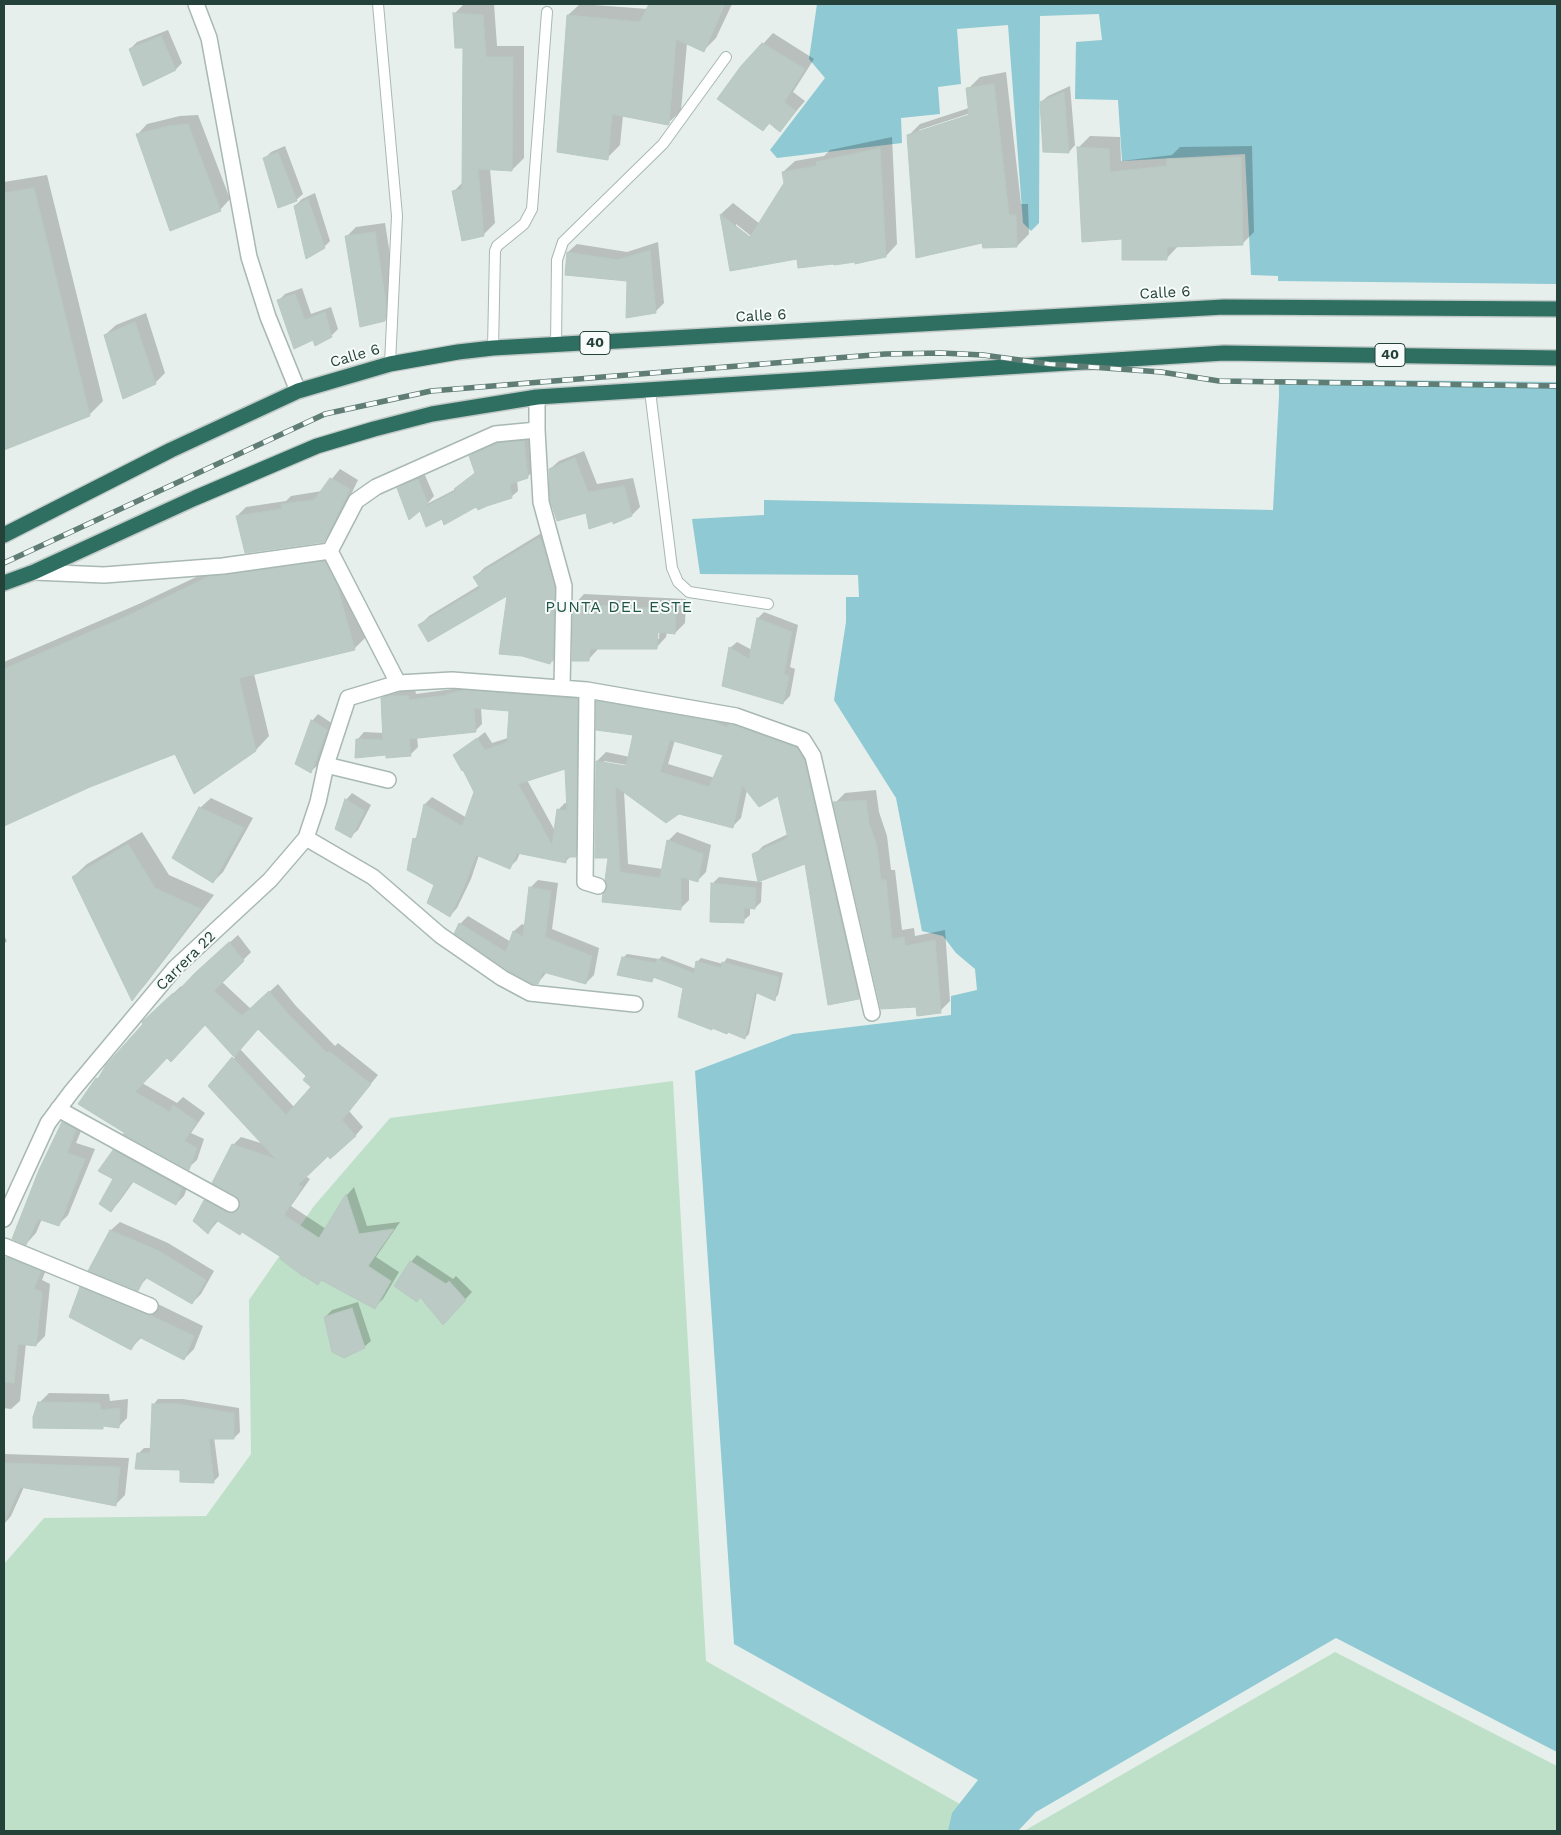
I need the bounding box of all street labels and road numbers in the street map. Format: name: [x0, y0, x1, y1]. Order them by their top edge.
street label: Calle 6: [1139, 283, 1191, 303]
street label: Calle 6: [735, 306, 787, 326]
road number: 40: [580, 332, 610, 354]
street label: Calle 6: [328, 340, 382, 372]
road number: 40: [1375, 344, 1405, 366]
street label: Carrera 22: [153, 928, 219, 994]

